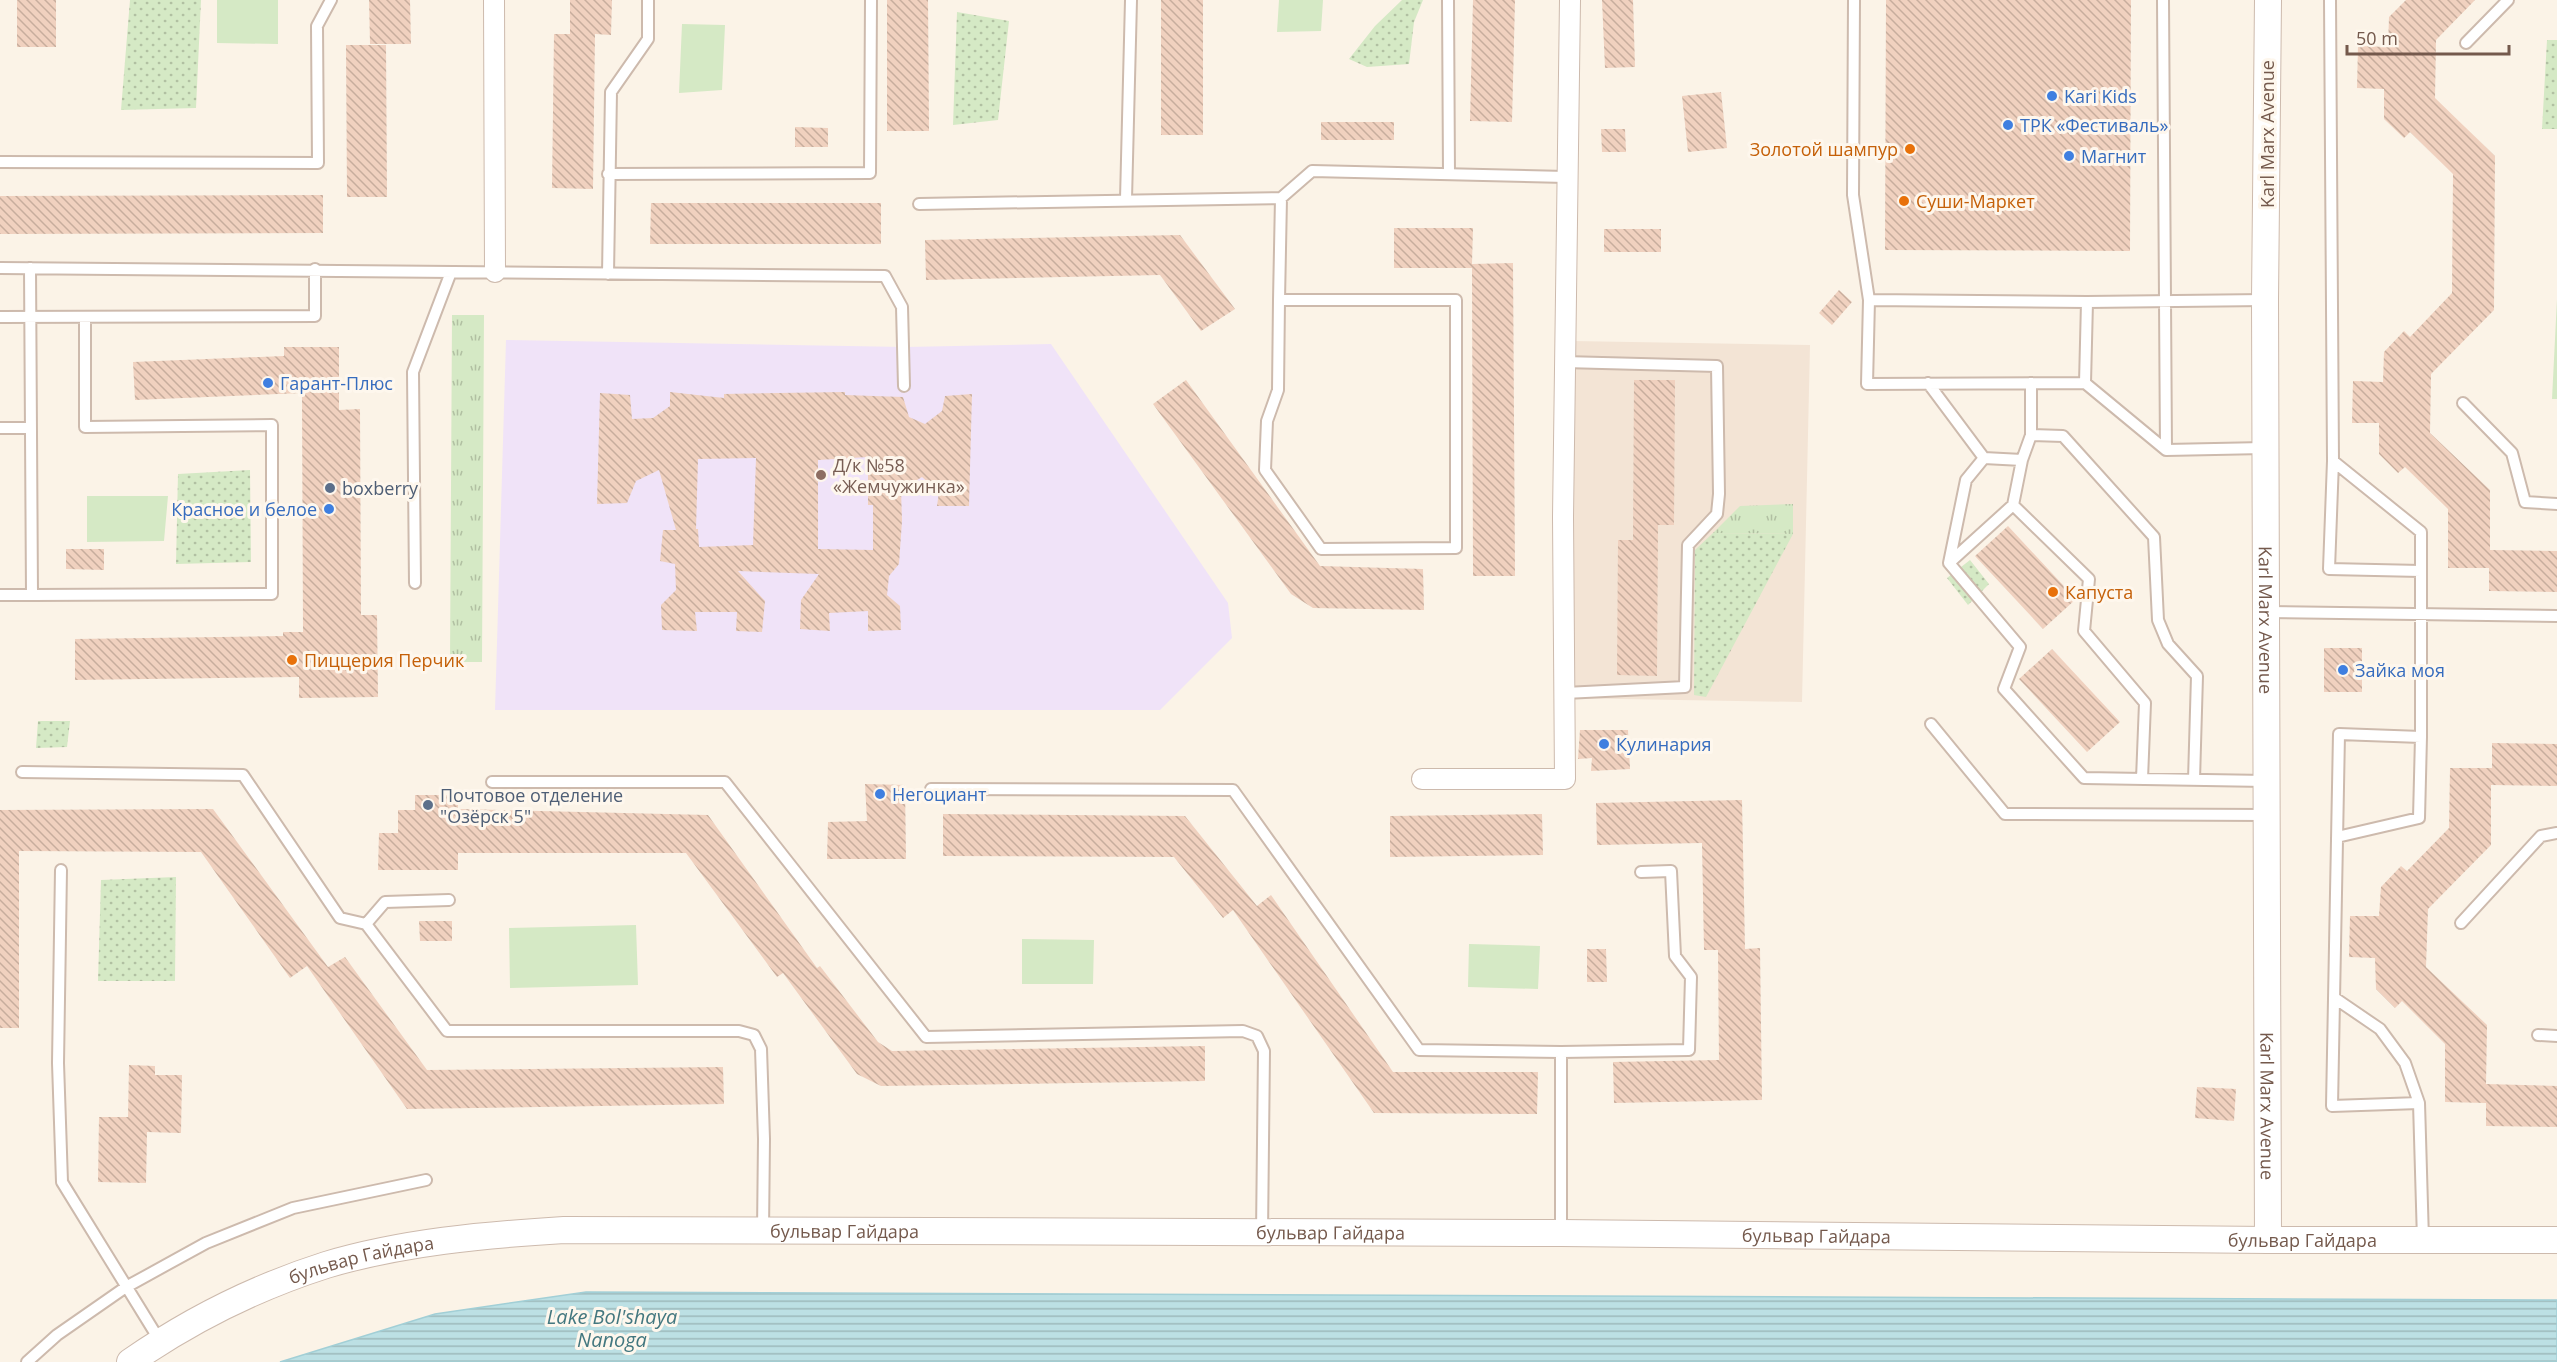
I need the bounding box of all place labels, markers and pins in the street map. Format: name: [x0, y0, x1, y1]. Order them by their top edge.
place label: Kari Kids: [2064, 84, 2137, 108]
marker: Kari Kids: [2045, 89, 2059, 103]
place label: ТРК «Фестиваль»: [2020, 113, 2169, 137]
marker: ТРК «Фестиваль»: [2001, 118, 2015, 132]
place label: Золотой шампур: [1750, 137, 1898, 161]
marker: Золотой шампур: [1903, 142, 1917, 156]
place label: Магнит: [2081, 144, 2147, 168]
marker: Магнит: [2062, 149, 2076, 163]
place label: Суши-Маркет: [1916, 189, 2035, 213]
marker: Суши-Маркет: [1897, 194, 1911, 208]
place label: Гарант-Плюс: [280, 371, 393, 395]
marker: Гарант-Плюс: [261, 376, 275, 390]
place label: Д/к №58 «Жемчужинка»: [833, 453, 965, 498]
marker: Д/к №58 «Жемчужинка»: [814, 468, 828, 482]
place label: boxberry: [342, 476, 419, 500]
marker: boxberry: [323, 481, 337, 495]
place label: Красное и белое: [171, 497, 317, 521]
marker: Красное и белое: [322, 502, 336, 516]
place label: Капуста: [2065, 580, 2133, 604]
marker: Капуста: [2046, 585, 2060, 599]
place label: Пиццерия Перчик: [304, 648, 465, 672]
marker: Пиццерия Перчик: [285, 653, 299, 667]
place label: Зайка моя: [2355, 658, 2445, 682]
marker: Зайка моя: [2336, 663, 2350, 677]
place label: Кулинария: [1616, 732, 1712, 756]
marker: Кулинария: [1597, 737, 1611, 751]
place label: Негоциант: [892, 782, 987, 806]
place label: Почтовое отделение "Озёрск 5": [440, 783, 623, 828]
marker: Негоциант: [873, 787, 887, 801]
marker: Почтовое отделение "Озёрск 5": [421, 798, 435, 812]

